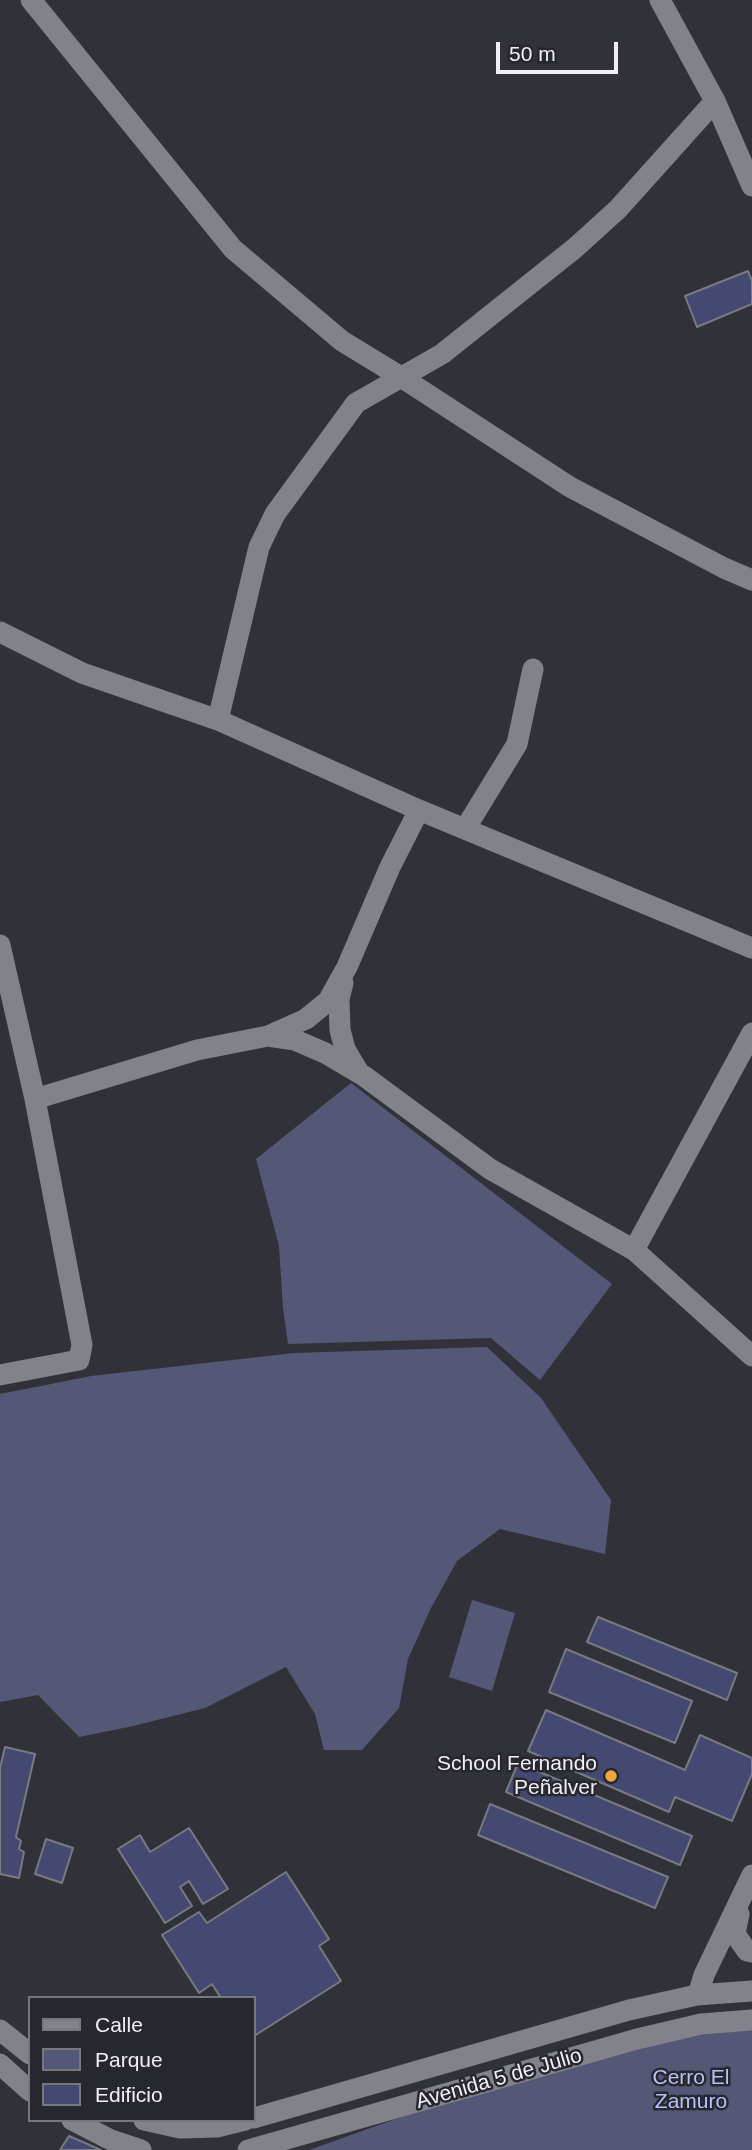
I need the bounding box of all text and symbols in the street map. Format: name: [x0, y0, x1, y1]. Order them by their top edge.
scale bar: [500, 28, 622, 72]
text: 50 m: [509, 42, 556, 65]
place label: School Fernando Peñalver: [437, 1751, 597, 1801]
marker: School Fernando Peñalver: [603, 1768, 619, 1784]
legend: [28, 1996, 256, 2122]
text: Calle: [95, 2013, 143, 2036]
street label: Avenida 5 de Julio: [413, 2043, 585, 2115]
text: Parque: [95, 2048, 163, 2071]
park label: Cerro El Zamuro: [652, 2065, 730, 2115]
text: Edificio: [95, 2083, 163, 2106]

